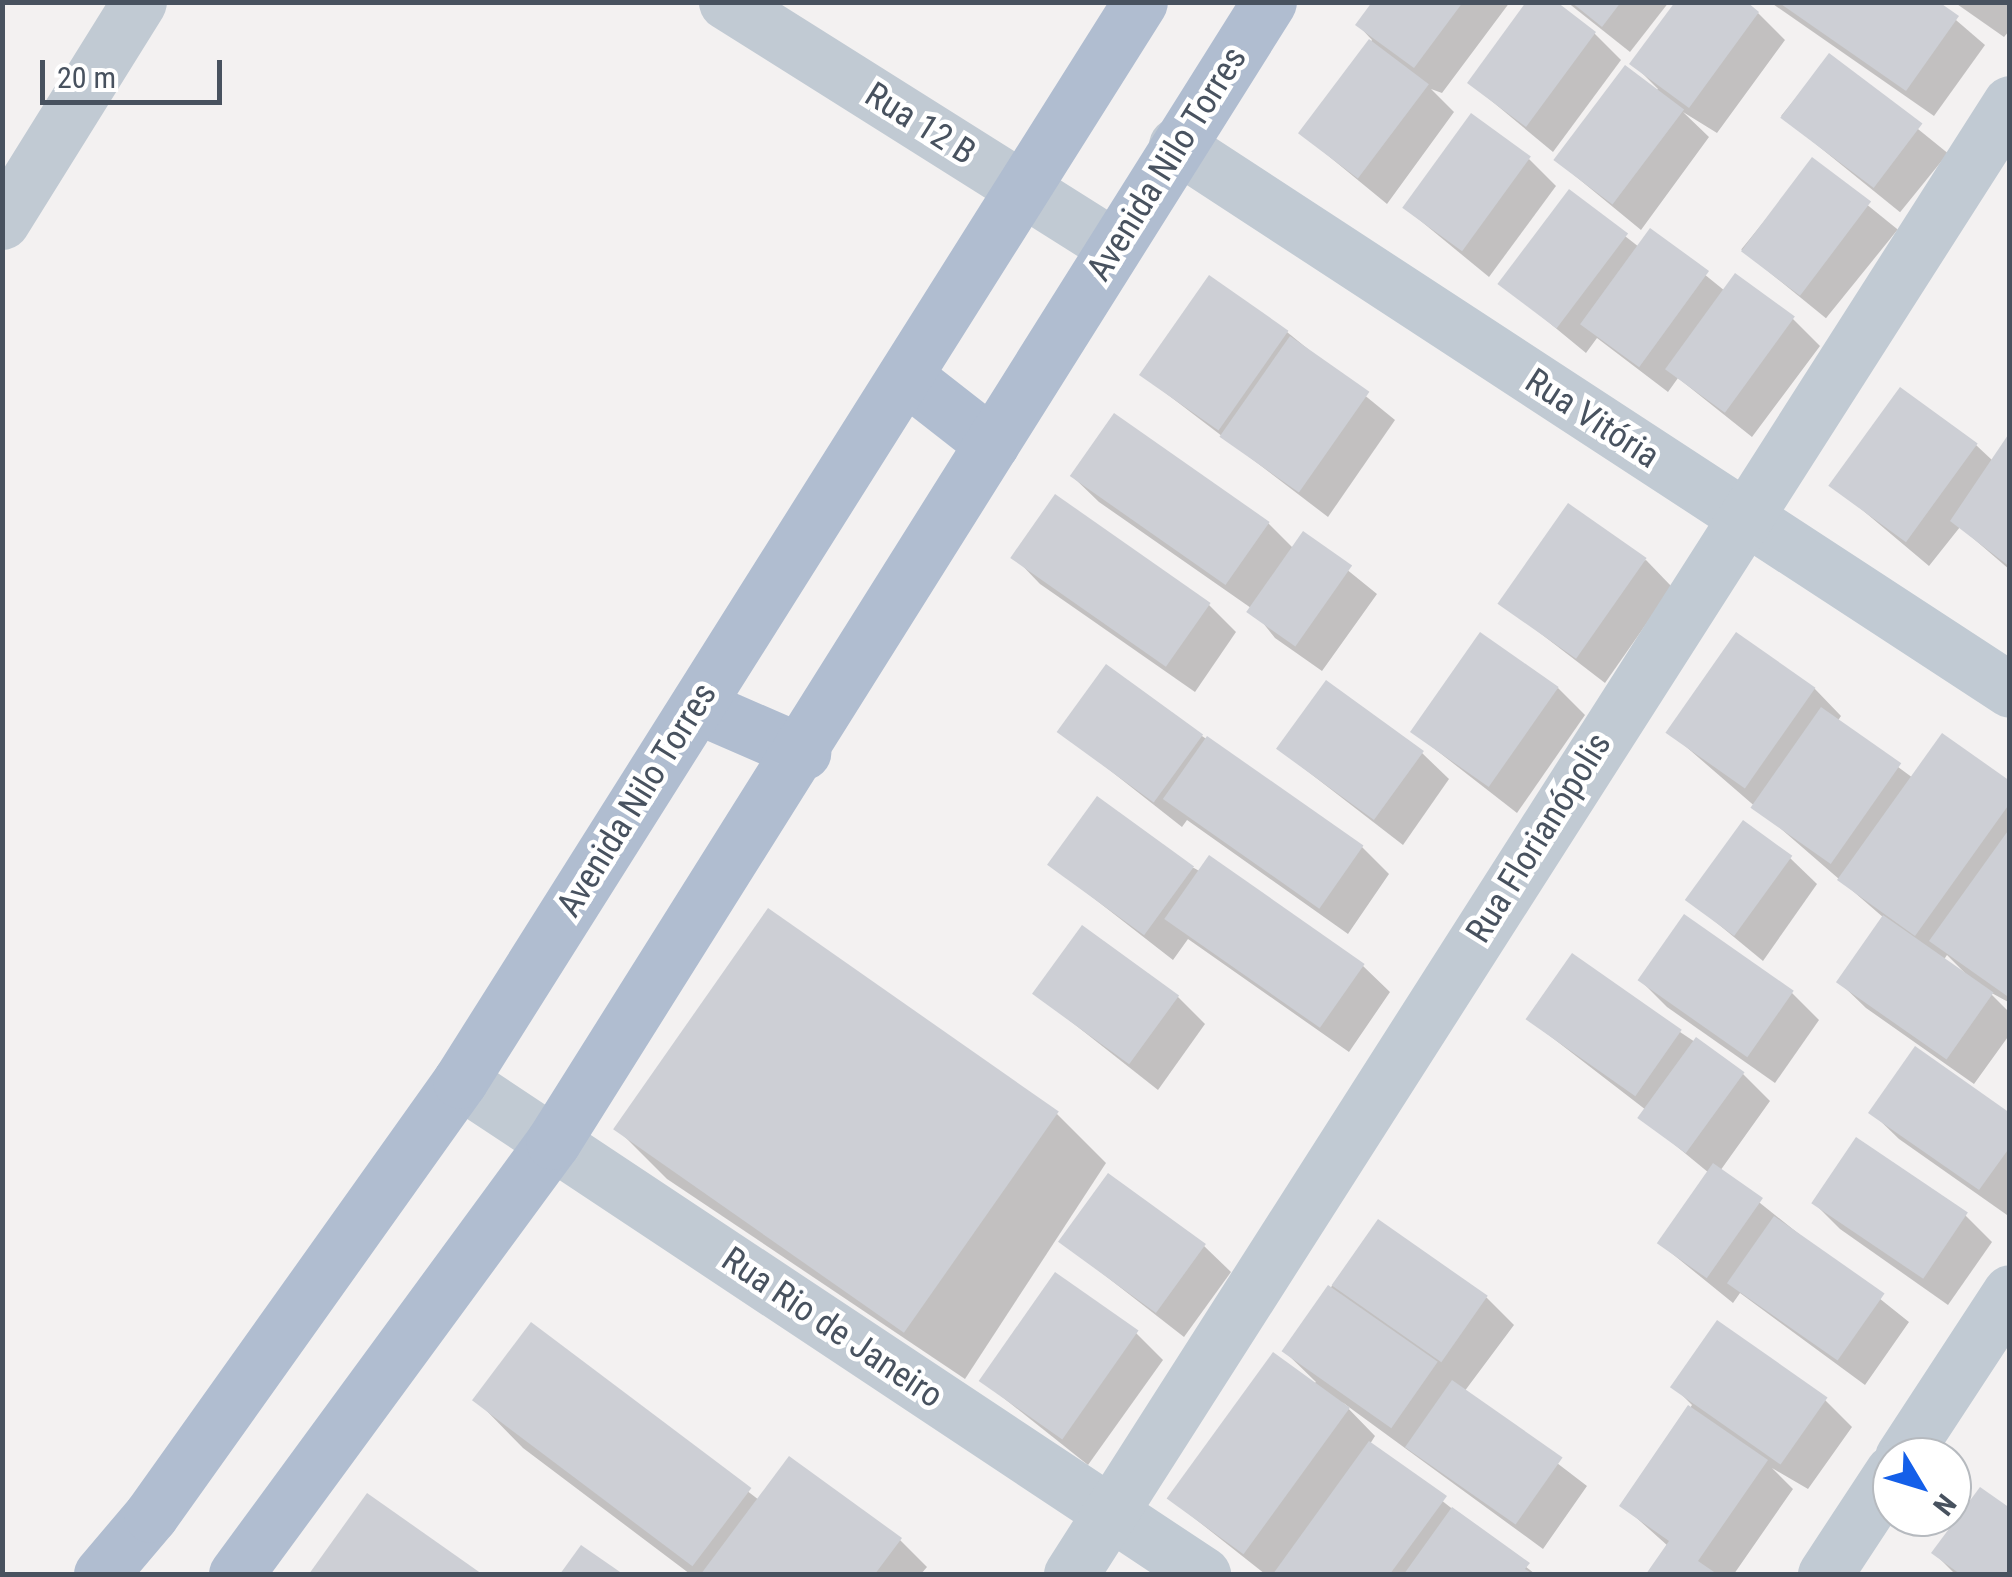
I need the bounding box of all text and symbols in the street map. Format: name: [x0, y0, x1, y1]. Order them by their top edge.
street label: Avenida Nilo Torres: [1078, 39, 1256, 289]
scale bar: [45, 40, 228, 102]
text: 20 m: [57, 60, 116, 95]
street label: Rua 12 B: [857, 74, 983, 174]
street label: Rua Vitória: [1517, 360, 1667, 478]
street label: Avenida Nilo Torres: [548, 675, 726, 925]
street label: Rua Florianópolis: [1458, 725, 1620, 951]
street label: Rua Rio de Janeiro: [714, 1239, 950, 1417]
north arrow: [1872, 1437, 1972, 1537]
text: N: [1926, 1488, 1963, 1521]

